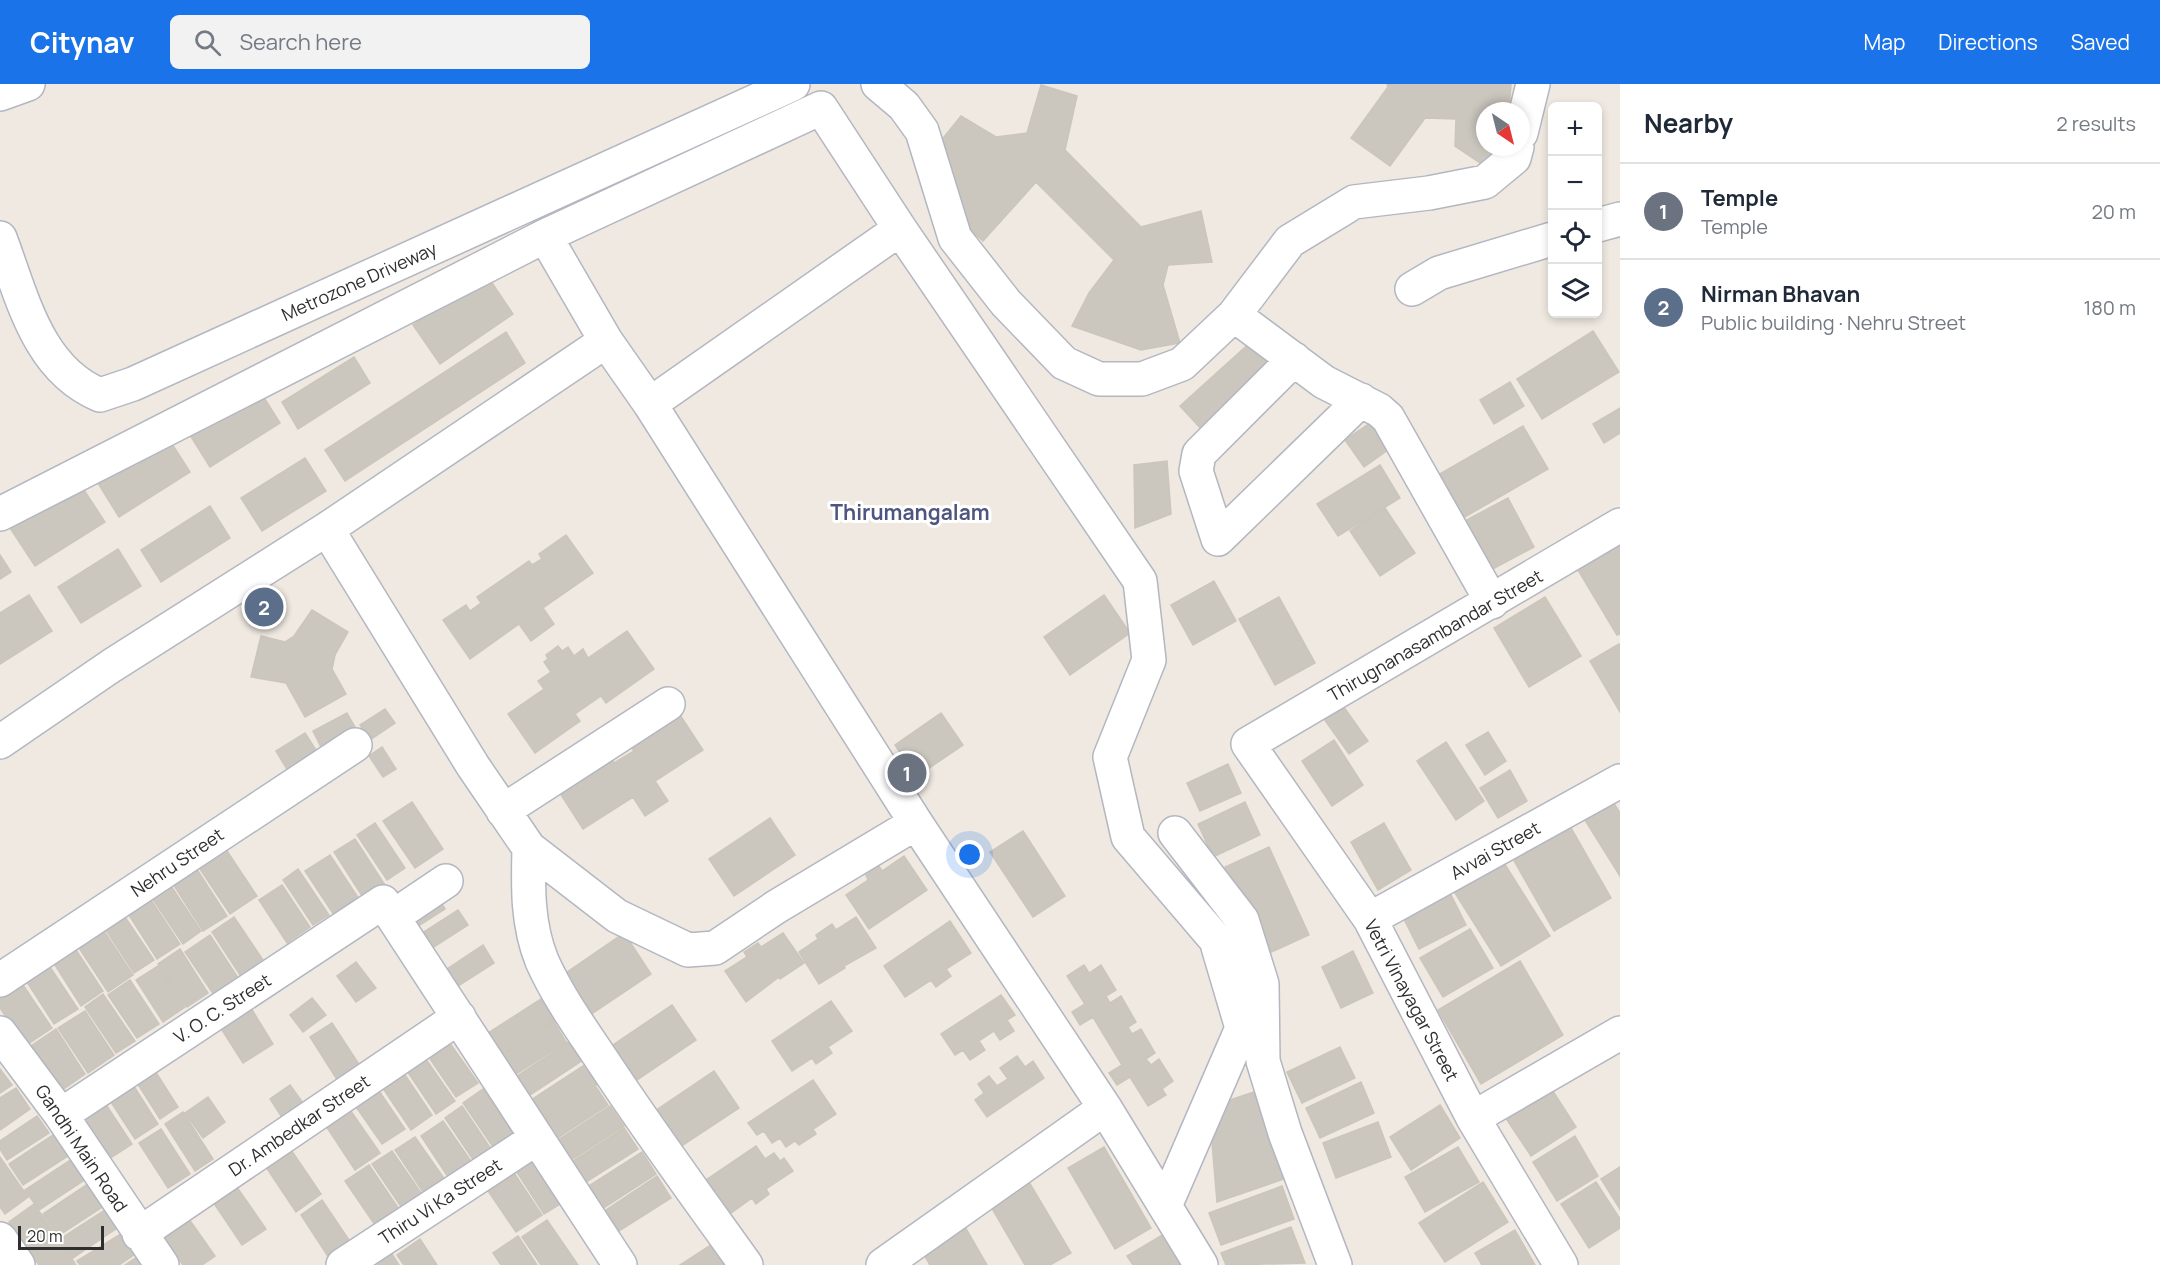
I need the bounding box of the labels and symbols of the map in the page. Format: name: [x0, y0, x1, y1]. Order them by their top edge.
north arrow: [1476, 102, 1530, 156]
street label: Metrozone Driveway: [278, 236, 441, 326]
district label: Thirumangalam: [830, 498, 990, 526]
street label: Thirugnanasambandar Street: [1323, 563, 1547, 707]
pin: 2: [244, 584, 284, 630]
pin: 1: [888, 750, 926, 796]
street label: Avvai Street: [1446, 815, 1544, 885]
street label: Nehru Street: [126, 822, 228, 902]
your location: [955, 840, 984, 869]
street label: Vetri Vinayagar Street: [1359, 915, 1465, 1085]
street label: V. O. C. Street: [169, 968, 275, 1048]
street label: Dr. Ambedkar Street: [224, 1069, 374, 1181]
street label: Gandhi Main Road: [30, 1080, 134, 1216]
street label: Thiru Vi Ka Street: [374, 1152, 506, 1250]
scale bar: [18, 1223, 104, 1250]

